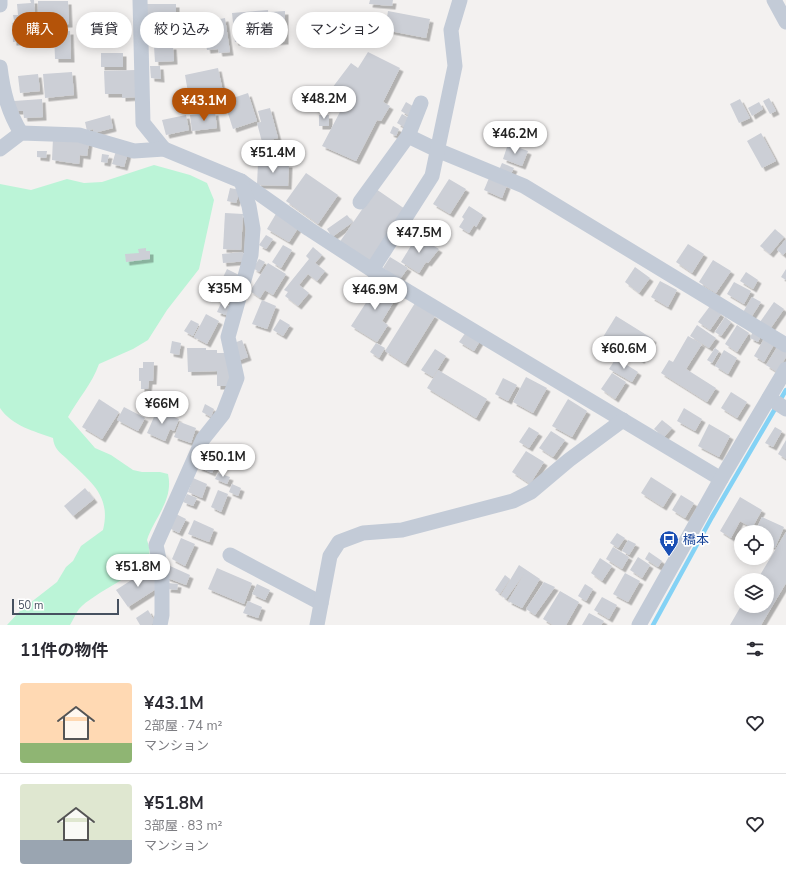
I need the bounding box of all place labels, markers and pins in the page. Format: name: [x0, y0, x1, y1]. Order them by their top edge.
pin: ¥48.2M: [291, 86, 357, 120]
pin: ¥43.1M: [171, 88, 237, 122]
pin: ¥46.2M: [482, 121, 548, 155]
pin: ¥51.4M: [240, 140, 306, 174]
pin: ¥47.5M: [386, 220, 452, 254]
pin: ¥35M: [201, 276, 249, 310]
pin: ¥46.9M: [342, 277, 408, 311]
pin: ¥60.6M: [591, 336, 657, 370]
pin: ¥66M: [138, 391, 186, 425]
pin: ¥50.1M: [190, 444, 256, 478]
bus stop icon: 橋本: [658, 529, 680, 557]
place label: 橋本: [683, 531, 709, 549]
pin: ¥51.8M: [105, 554, 171, 588]

